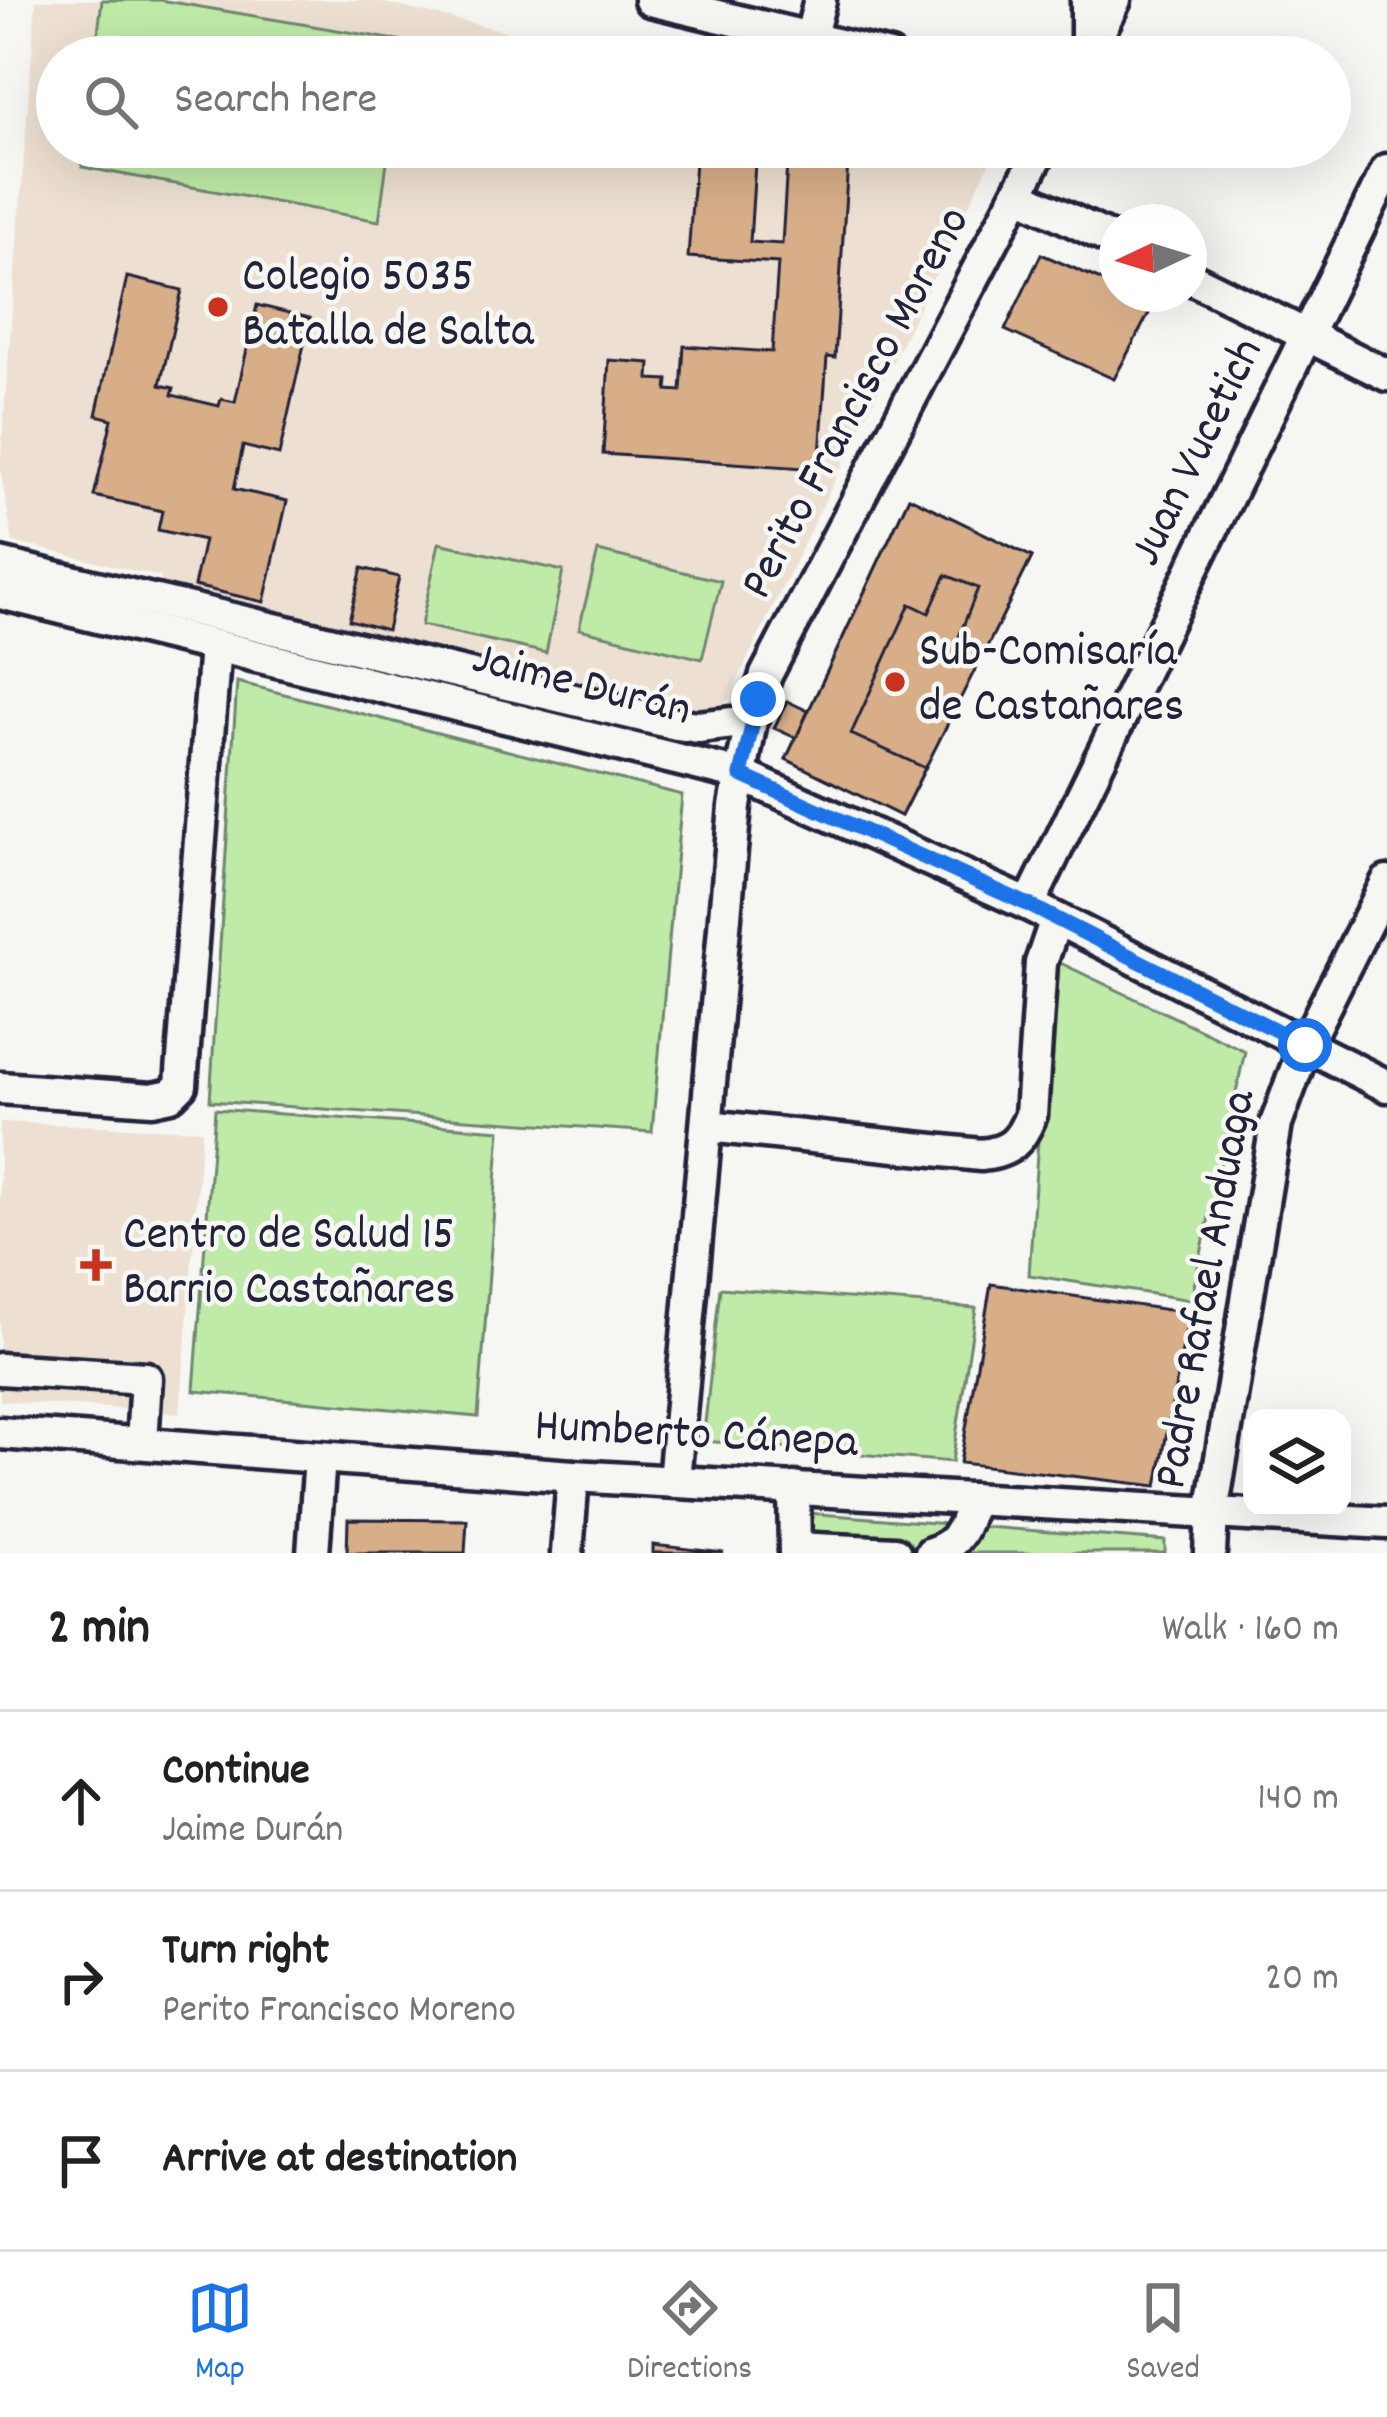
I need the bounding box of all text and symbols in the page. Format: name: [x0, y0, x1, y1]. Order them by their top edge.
search box: [36, 36, 1351, 168]
icon: search: [78, 69, 144, 135]
text: Search here: [174, 70, 377, 134]
street label: Perito Francisco Moreno: [725, 196, 991, 612]
north arrow: [1099, 204, 1207, 312]
place label: Colegio 5035 Batalla de Salta: [242, 245, 535, 369]
marker: Colegio 5035 Batalla de Salta: [205, 294, 231, 320]
street label: Juan Vucetich: [1114, 327, 1284, 579]
place label: Sub-Comisaría de Castañares: [919, 620, 1184, 744]
street label: Jaime Durán: [464, 627, 698, 747]
marker: Sub-Comisaría de Castañares: [882, 669, 908, 695]
route end: [731, 672, 785, 726]
route start: [1278, 1018, 1332, 1072]
street label: Padre Rafael Anduaga: [1139, 1084, 1277, 1495]
place label: Centro de Salud 15 Barrio Castañares: [123, 1203, 456, 1327]
marker: Centro de Salud 15 Barrio Castañares: [80, 1249, 112, 1281]
street label: Humberto Cánepa: [533, 1394, 861, 1480]
map controls: [1243, 1409, 1351, 1517]
button: layers: [1243, 1409, 1351, 1517]
text: 2 min: [48, 1595, 150, 1667]
text: Walk · 160 m: [1162, 1604, 1339, 1659]
text: Continue: [162, 1741, 310, 1805]
icon: ahead: [48, 1768, 114, 1834]
text: 140 m: [1257, 1773, 1339, 1828]
text: Jaime Durán: [162, 1805, 343, 1860]
text: Turn right: [162, 1921, 329, 1985]
icon: right: [48, 1948, 114, 2014]
text: 20 m: [1265, 1953, 1339, 2008]
text: Perito Francisco Moreno: [162, 1985, 516, 2040]
icon: arrive: [48, 2128, 114, 2194]
text: Arrive at destination: [162, 2129, 517, 2193]
tab: Map: [187, 2275, 253, 2394]
tab: Directions: [627, 2275, 752, 2394]
tab: Saved: [1126, 2275, 1200, 2394]

